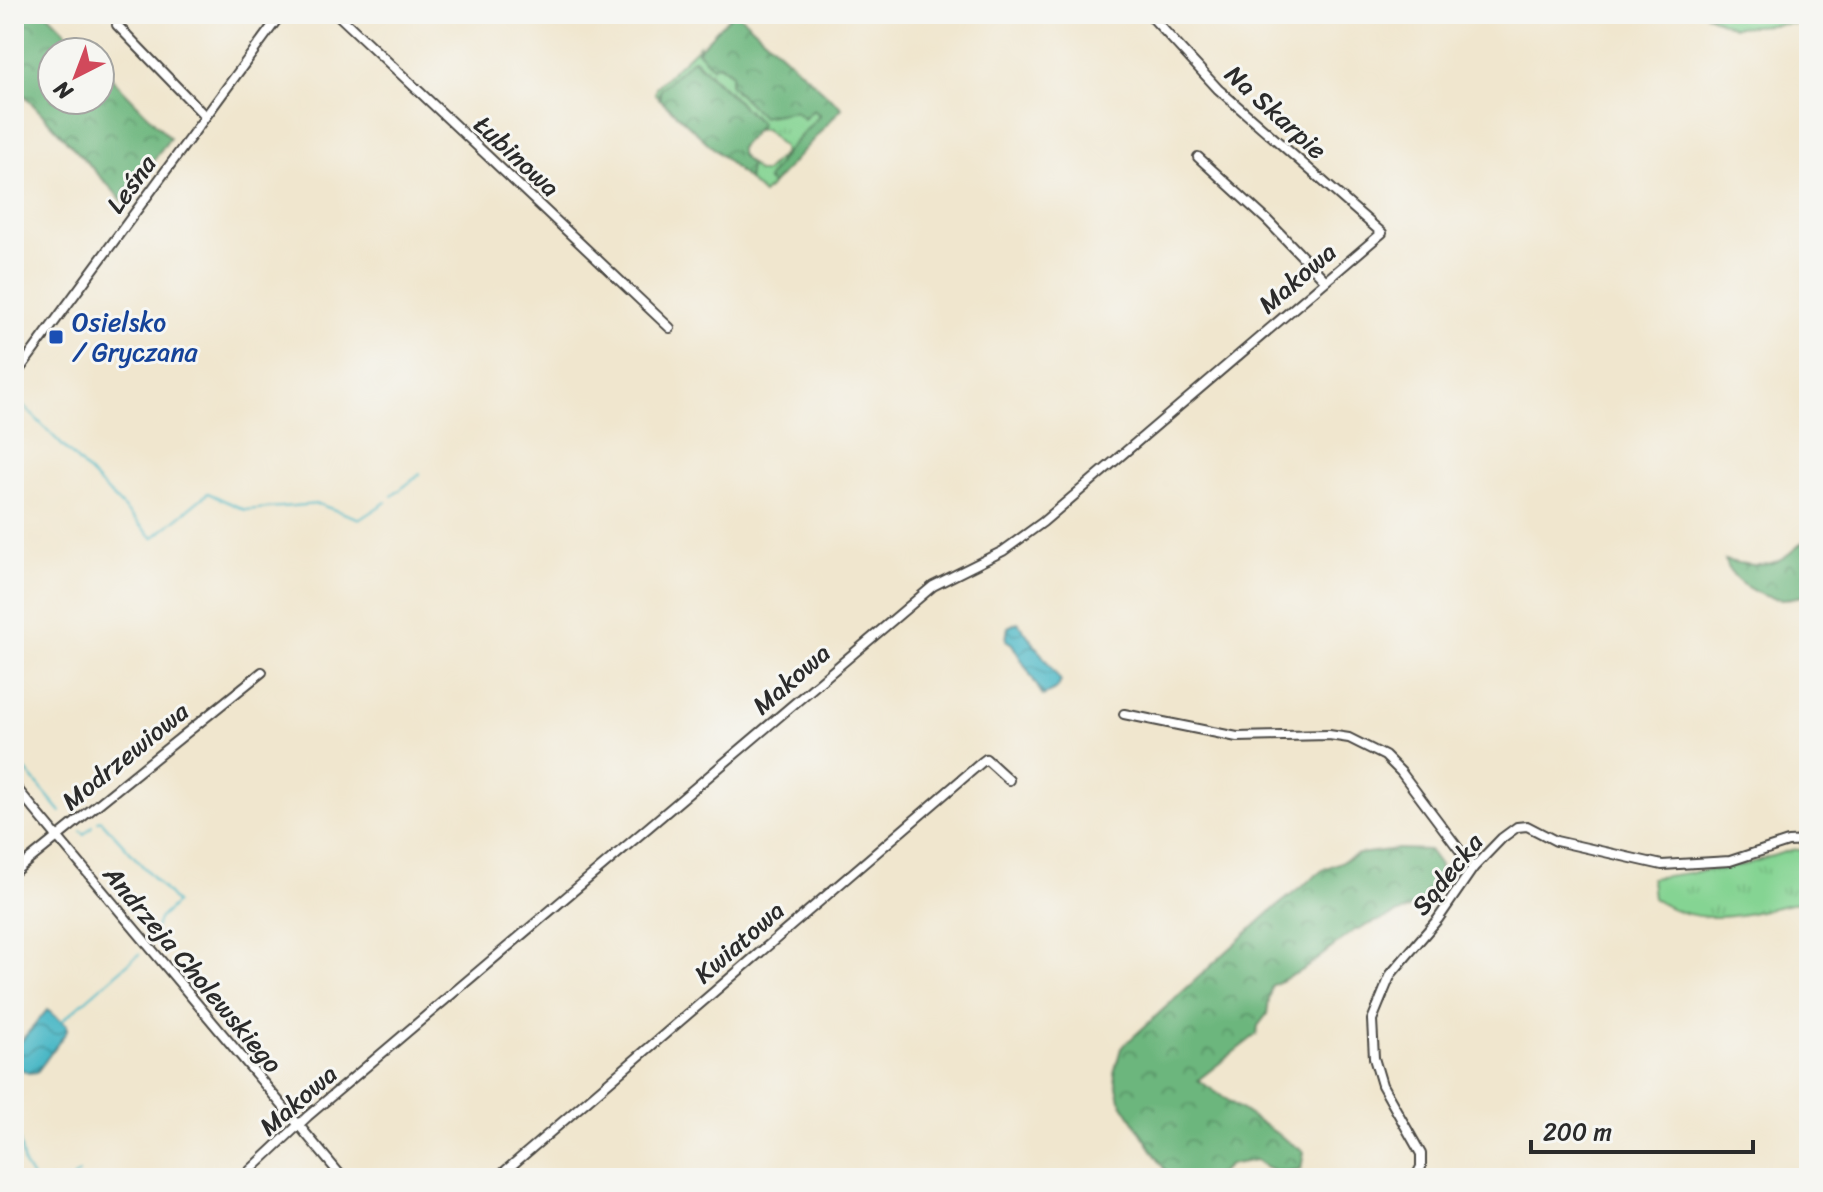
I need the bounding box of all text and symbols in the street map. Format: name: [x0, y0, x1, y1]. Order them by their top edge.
north arrow: [36, 36, 116, 116]
street label: Na Skarpie: [1214, 53, 1338, 171]
text: N: [44, 70, 82, 111]
street label: Łubinowa: [463, 103, 571, 209]
street label: Leśna: [93, 144, 169, 224]
street label: Makowa: [1247, 230, 1347, 326]
place label: Osielsko / Gryczana: [72, 299, 198, 375]
marker: Osielsko / Gryczana: [47, 328, 65, 346]
street label: Makowa: [741, 631, 841, 727]
street label: Modrzewiowa: [51, 689, 200, 822]
street label: Sądecka: [1399, 821, 1496, 926]
street label: Andrzeja Cholewskiego: [91, 853, 295, 1084]
street label: Kwiatowa: [683, 889, 795, 995]
street label: Makowa: [248, 1052, 348, 1148]
scale bar: [1531, 1104, 1753, 1154]
text: 200 m: [1543, 1111, 1612, 1153]

